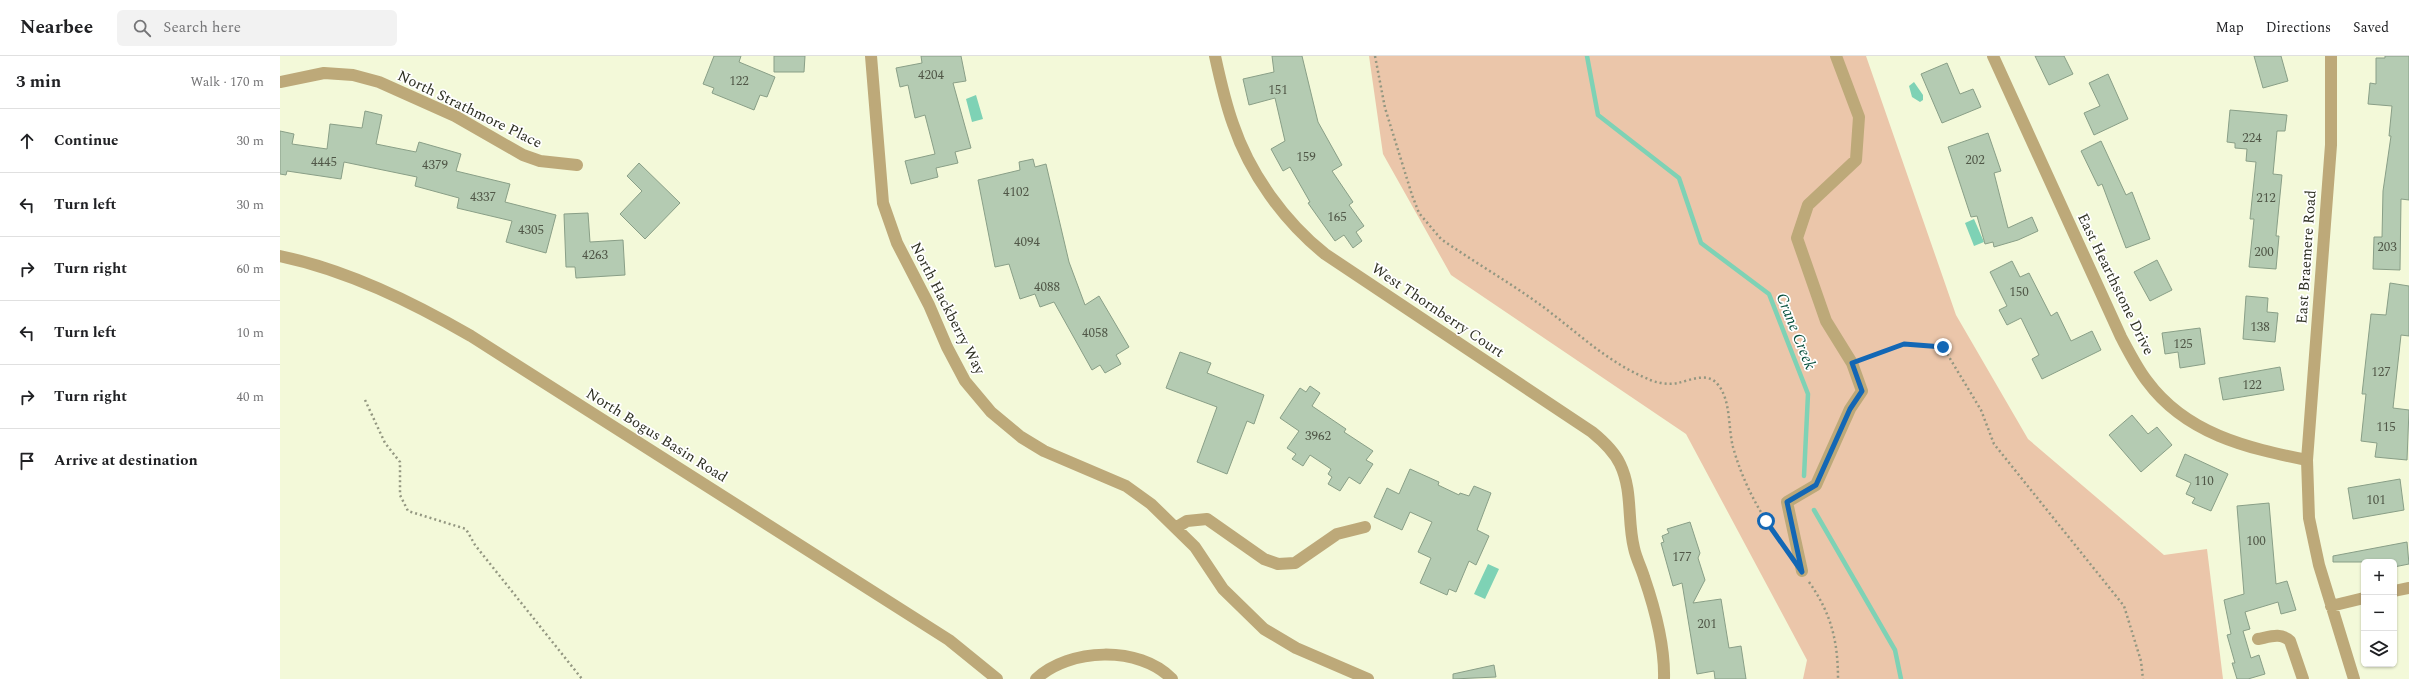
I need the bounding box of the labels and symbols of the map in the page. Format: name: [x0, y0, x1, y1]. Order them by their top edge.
street label: North Strathmore Place: [393, 64, 546, 155]
house number: 4204: [918, 65, 945, 85]
house number: 122: [729, 71, 749, 91]
house number: 151: [1268, 80, 1288, 100]
house number: 224: [2242, 128, 2262, 148]
house number: 159: [1296, 147, 1316, 167]
house number: 202: [1965, 150, 1985, 170]
house number: 4445: [311, 152, 337, 172]
house number: 4379: [422, 155, 449, 175]
house number: 4102: [1003, 182, 1029, 202]
house number: 4337: [470, 187, 496, 207]
house number: 212: [2256, 188, 2276, 208]
street label: East Braemere Road: [2290, 189, 2323, 325]
house number: 165: [1327, 207, 1347, 227]
street label: East Hearthstone Drive: [2071, 209, 2160, 359]
house number: 4305: [518, 220, 544, 240]
house number: 4094: [1014, 232, 1041, 252]
house number: 203: [2377, 237, 2397, 257]
street label: North Hackberry Way: [904, 238, 991, 379]
house number: 200: [2254, 242, 2274, 262]
house number: 4263: [582, 245, 609, 265]
street label: West Thornberry Court: [1367, 257, 1509, 364]
house number: 4088: [1034, 277, 1060, 297]
house number: 150: [2009, 282, 2029, 302]
water label: Crane Creek: [1770, 289, 1823, 374]
house number: 138: [2250, 317, 2270, 337]
house number: 4058: [1082, 323, 1108, 343]
house number: 125: [2173, 334, 2193, 354]
route end: [1934, 338, 1952, 356]
house number: 127: [2371, 362, 2391, 382]
house number: 122: [2242, 375, 2262, 395]
street label: North Bogus Basin Road: [581, 382, 732, 488]
house number: 115: [2376, 417, 2396, 437]
house number: 3962: [1305, 426, 1331, 446]
house number: 110: [2194, 471, 2214, 491]
house number: 101: [2366, 490, 2386, 510]
route start: [1757, 512, 1775, 530]
house number: 100: [2246, 531, 2266, 551]
house number: 177: [1672, 547, 1692, 567]
house number: 201: [1697, 614, 1717, 634]

